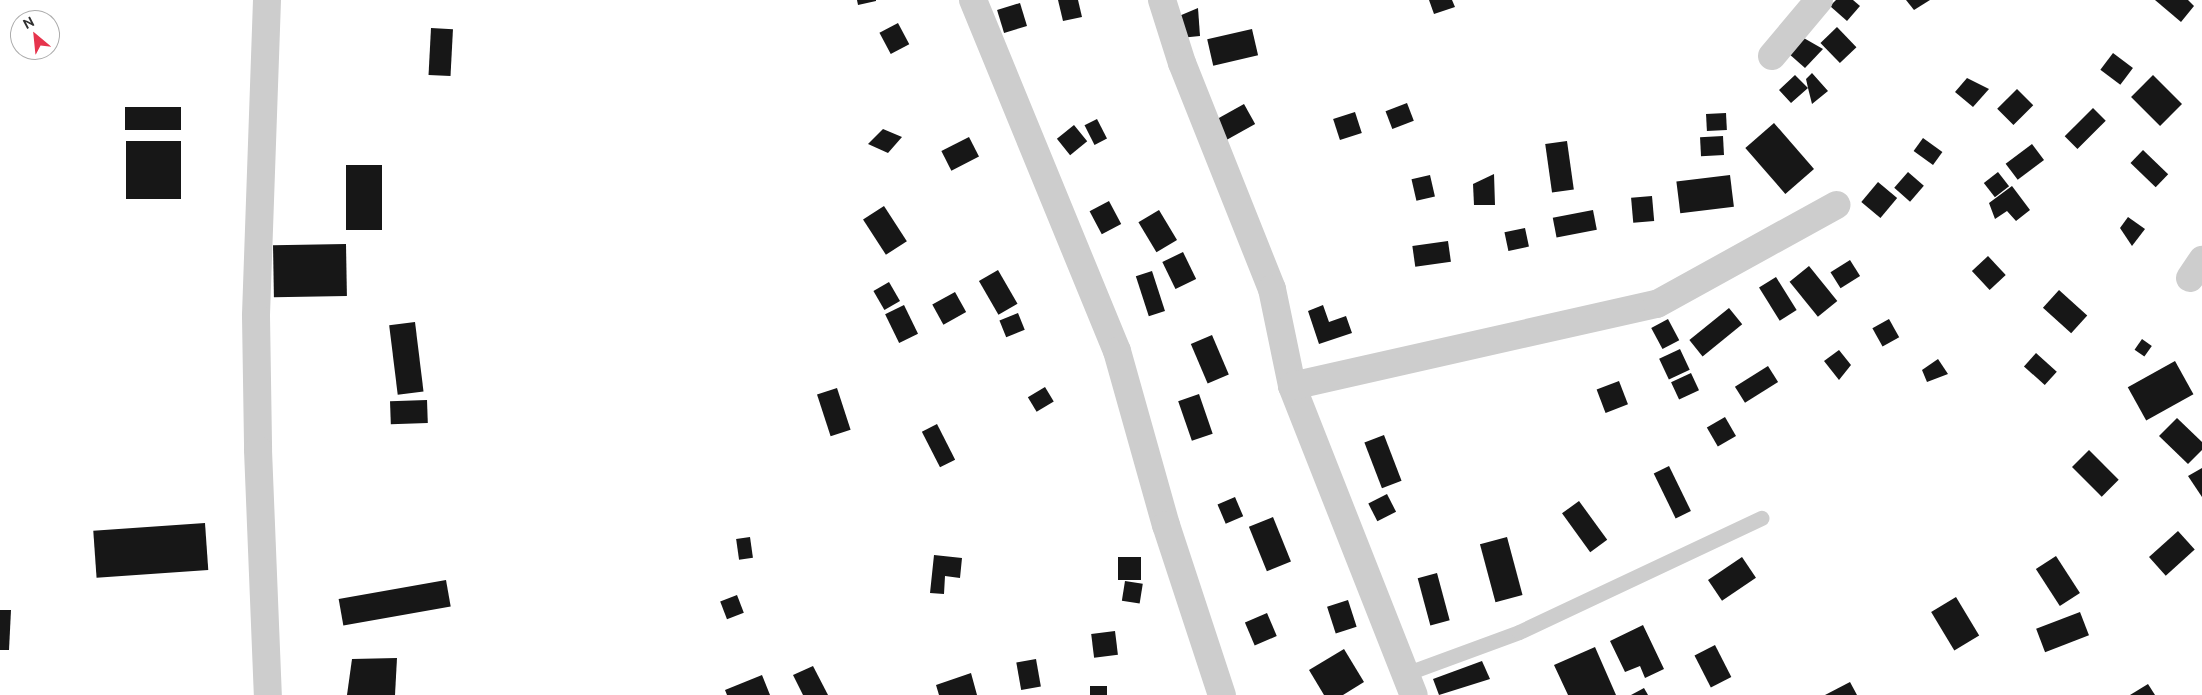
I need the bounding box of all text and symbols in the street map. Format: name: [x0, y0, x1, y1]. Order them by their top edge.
north arrow: [10, 10, 60, 60]
text: N: [20, 13, 37, 32]

